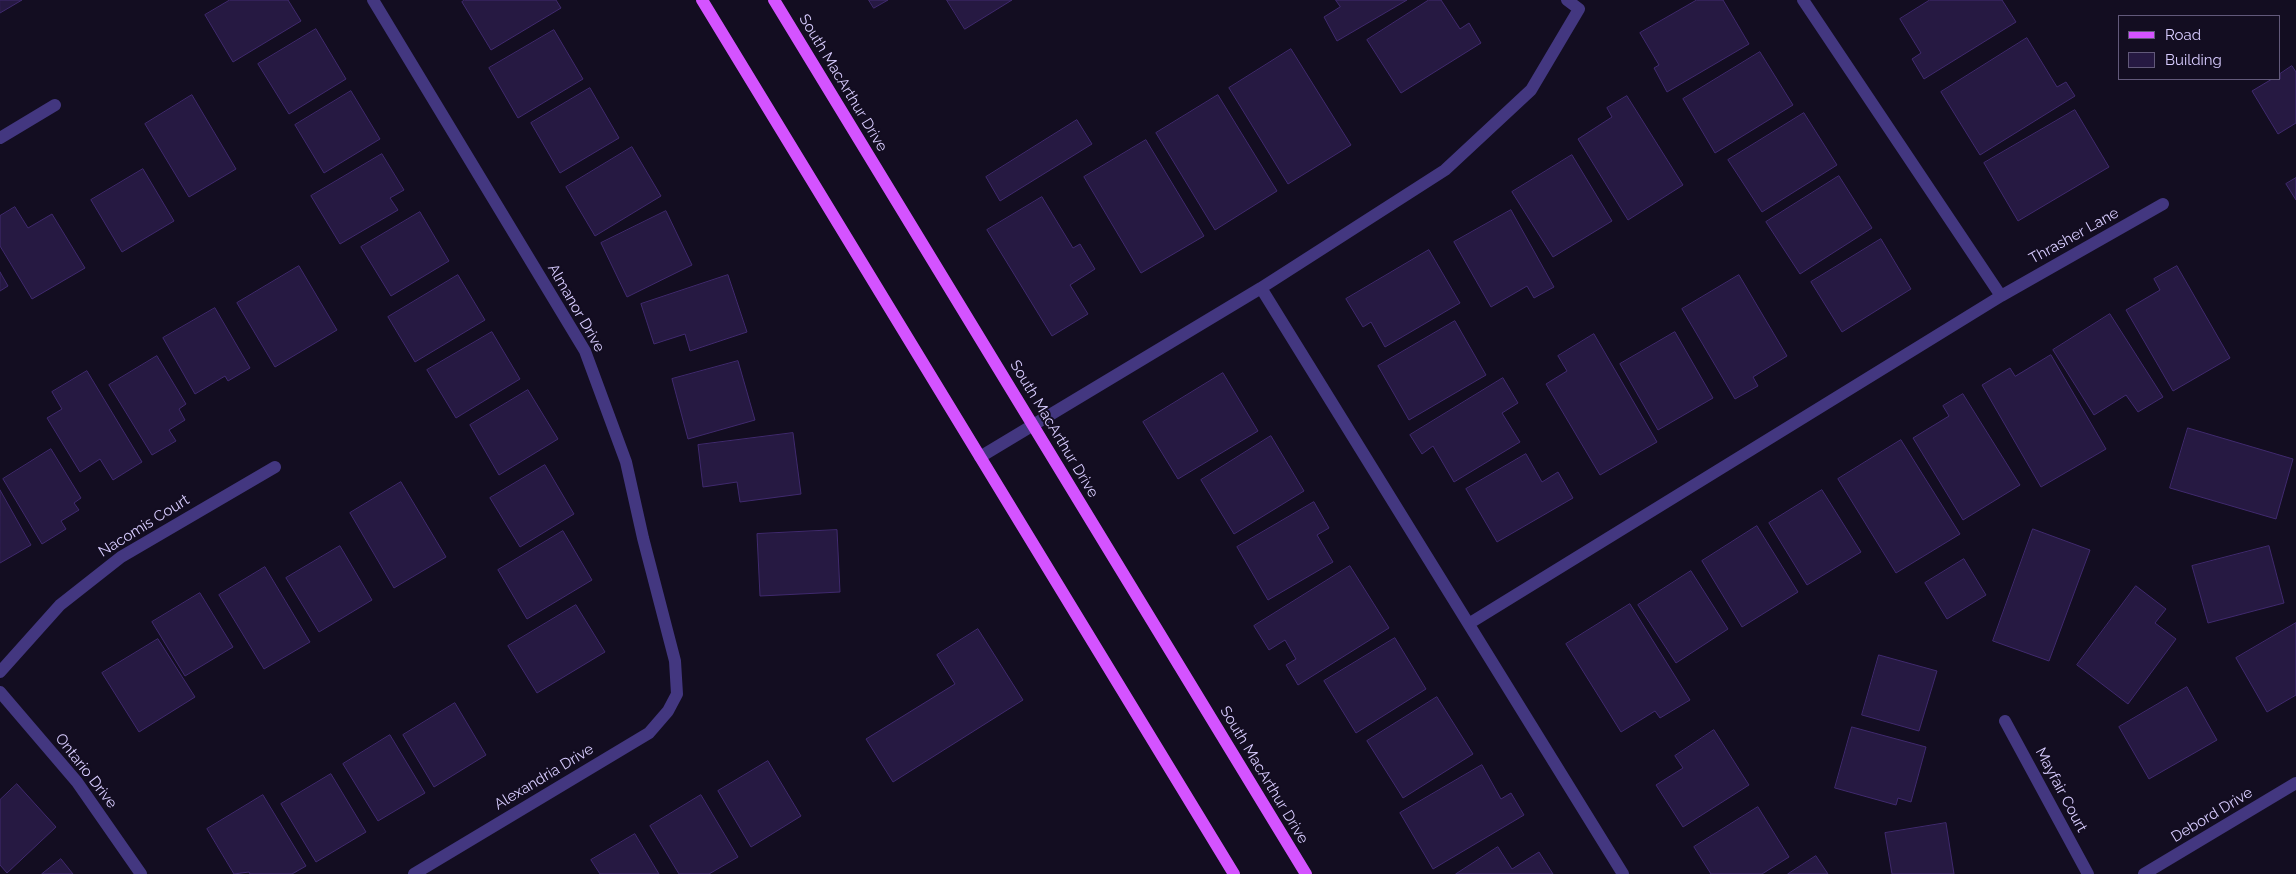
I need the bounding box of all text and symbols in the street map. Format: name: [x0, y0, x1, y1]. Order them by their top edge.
street label: South MacArthur Drive: [795, 11, 891, 155]
legend: [2118, 15, 2281, 80]
text: Road: [2165, 26, 2201, 44]
text: Building: [2165, 51, 2222, 69]
street label: Thrasher Lane: [2026, 204, 2122, 268]
street label: Almanor Drive: [544, 261, 608, 355]
street label: South MacArthur Drive: [1006, 357, 1102, 501]
street label: Nacomis Court: [95, 491, 193, 561]
street label: South MacArthur Drive: [1216, 703, 1312, 847]
street label: Ontario Drive: [51, 730, 121, 812]
street label: Alexandria Drive: [491, 740, 597, 814]
street label: Mayfair Court: [2031, 745, 2091, 835]
street label: Debord Drive: [2168, 784, 2256, 846]

